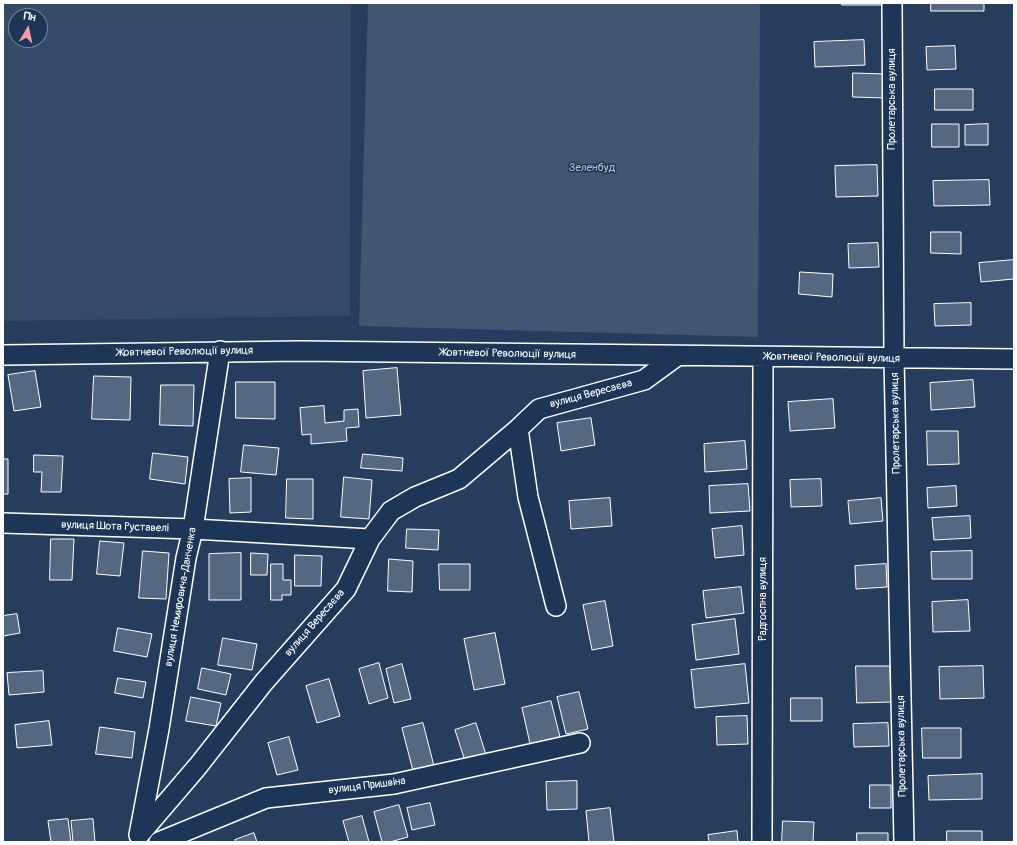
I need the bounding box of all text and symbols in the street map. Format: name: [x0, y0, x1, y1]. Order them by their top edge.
north arrow: [8, 8, 48, 48]
text: Пн: [23, 9, 37, 24]
street label: Пролетарська вулиця: [885, 48, 899, 150]
park label: Зеленбуд: [569, 161, 615, 175]
street label: Жовтневої Революції вулиця: [117, 344, 253, 360]
street label: Жовтневої Революції вулиця: [440, 346, 576, 362]
street label: Жовтневої Революції вулиця: [764, 350, 900, 366]
street label: Пролетарська вулиця: [889, 372, 903, 474]
street label: вулиця Вересаєва: [548, 377, 634, 411]
street label: вулиця Шота Руставелі: [61, 519, 169, 535]
street label: вулиця Немировича-Данченка: [162, 526, 200, 668]
street label: Радгоспна вулиця: [756, 557, 770, 641]
street label: вулиця Вересаєва: [282, 587, 348, 659]
street label: Пролетарська вулиця: [895, 695, 909, 797]
street label: вулиця Пришвіна: [328, 775, 406, 797]

